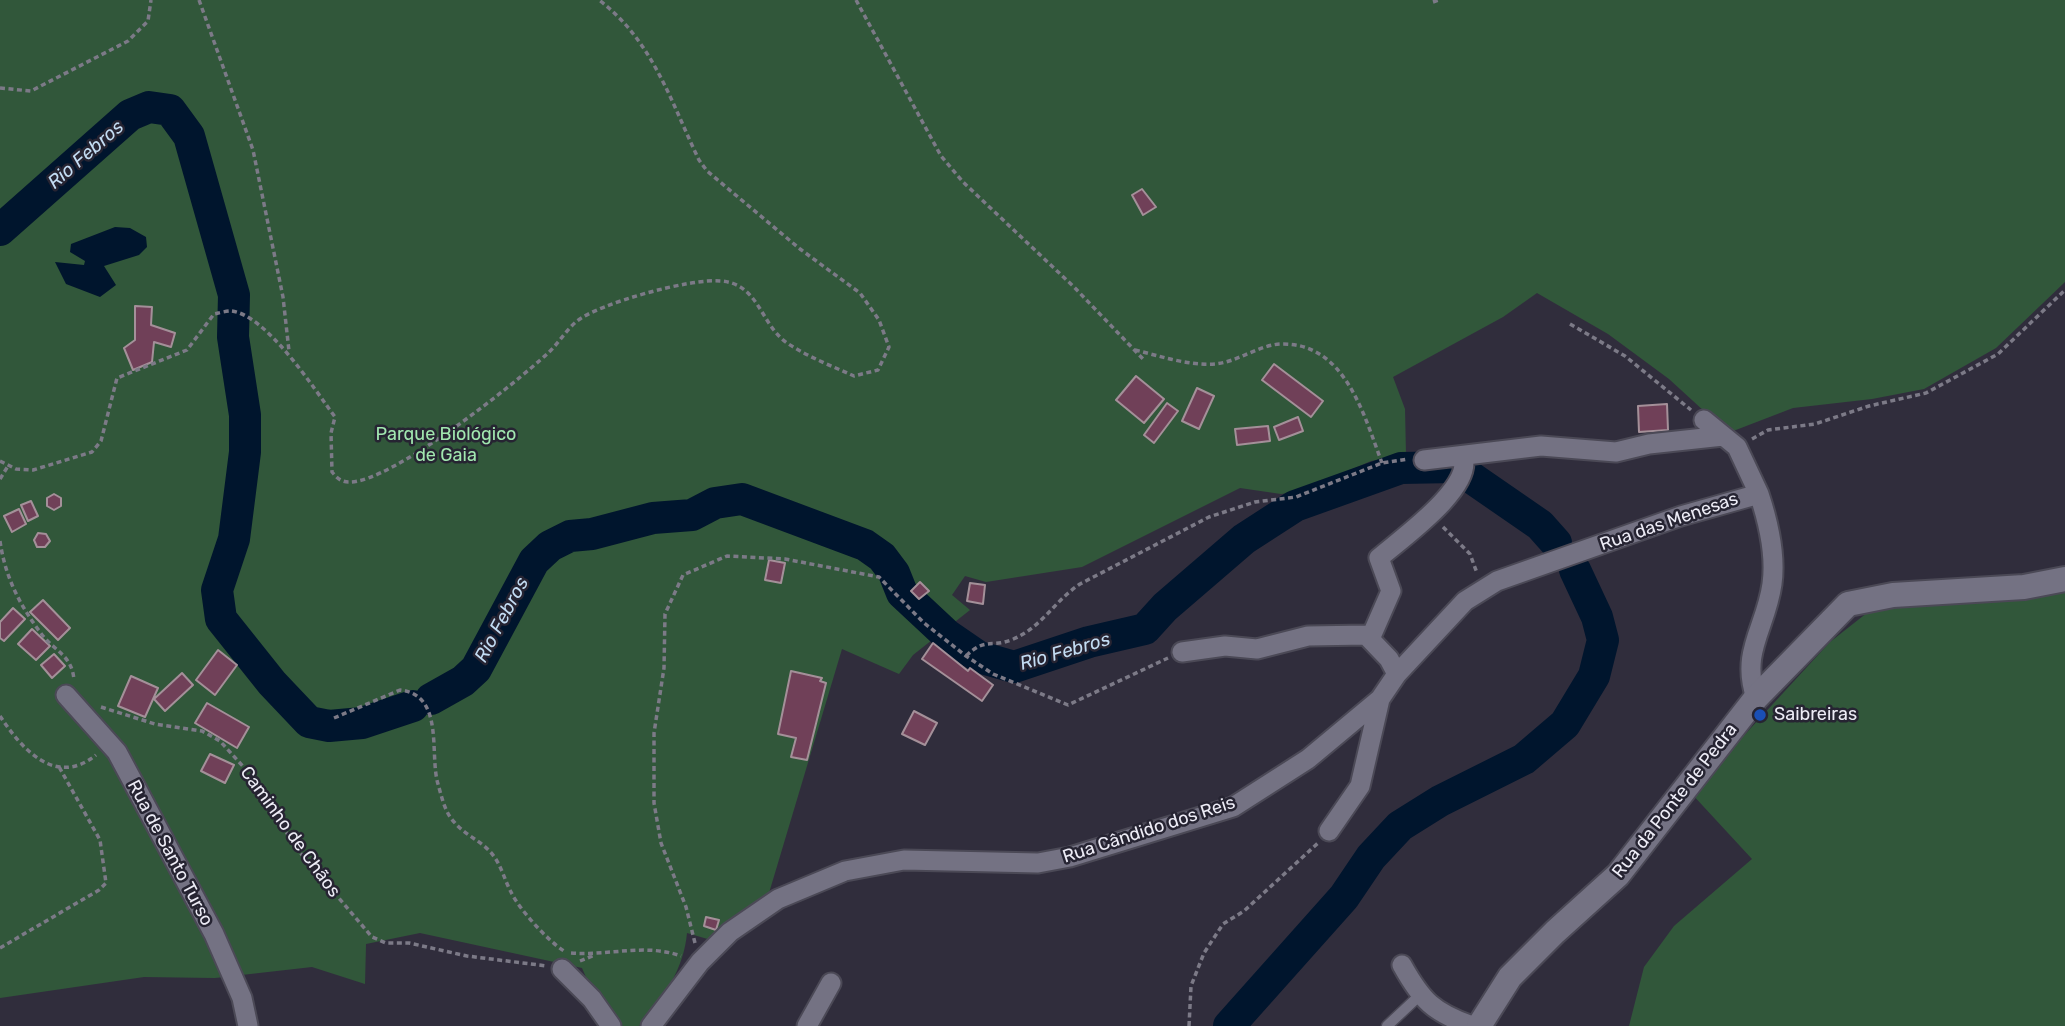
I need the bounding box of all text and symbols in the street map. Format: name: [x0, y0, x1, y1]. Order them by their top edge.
water label: Rio Febros: [43, 116, 129, 194]
park label: Parque Biológico de Gaia: [376, 424, 516, 466]
street label: Rua das Menesas: [1597, 488, 1741, 556]
water label: Rio Febros: [470, 573, 534, 667]
water label: Rio Febros: [1017, 628, 1113, 676]
place label: Saibreiras: [1774, 704, 1857, 726]
marker: Saibreiras: [1752, 707, 1768, 723]
street label: Rua da Ponte de Pedra: [1608, 719, 1742, 883]
street label: Caminho de Chãos: [235, 762, 345, 902]
street label: Rua de Santo Turso: [122, 776, 218, 930]
street label: Rua Cândido dos Reis: [1060, 792, 1238, 868]

